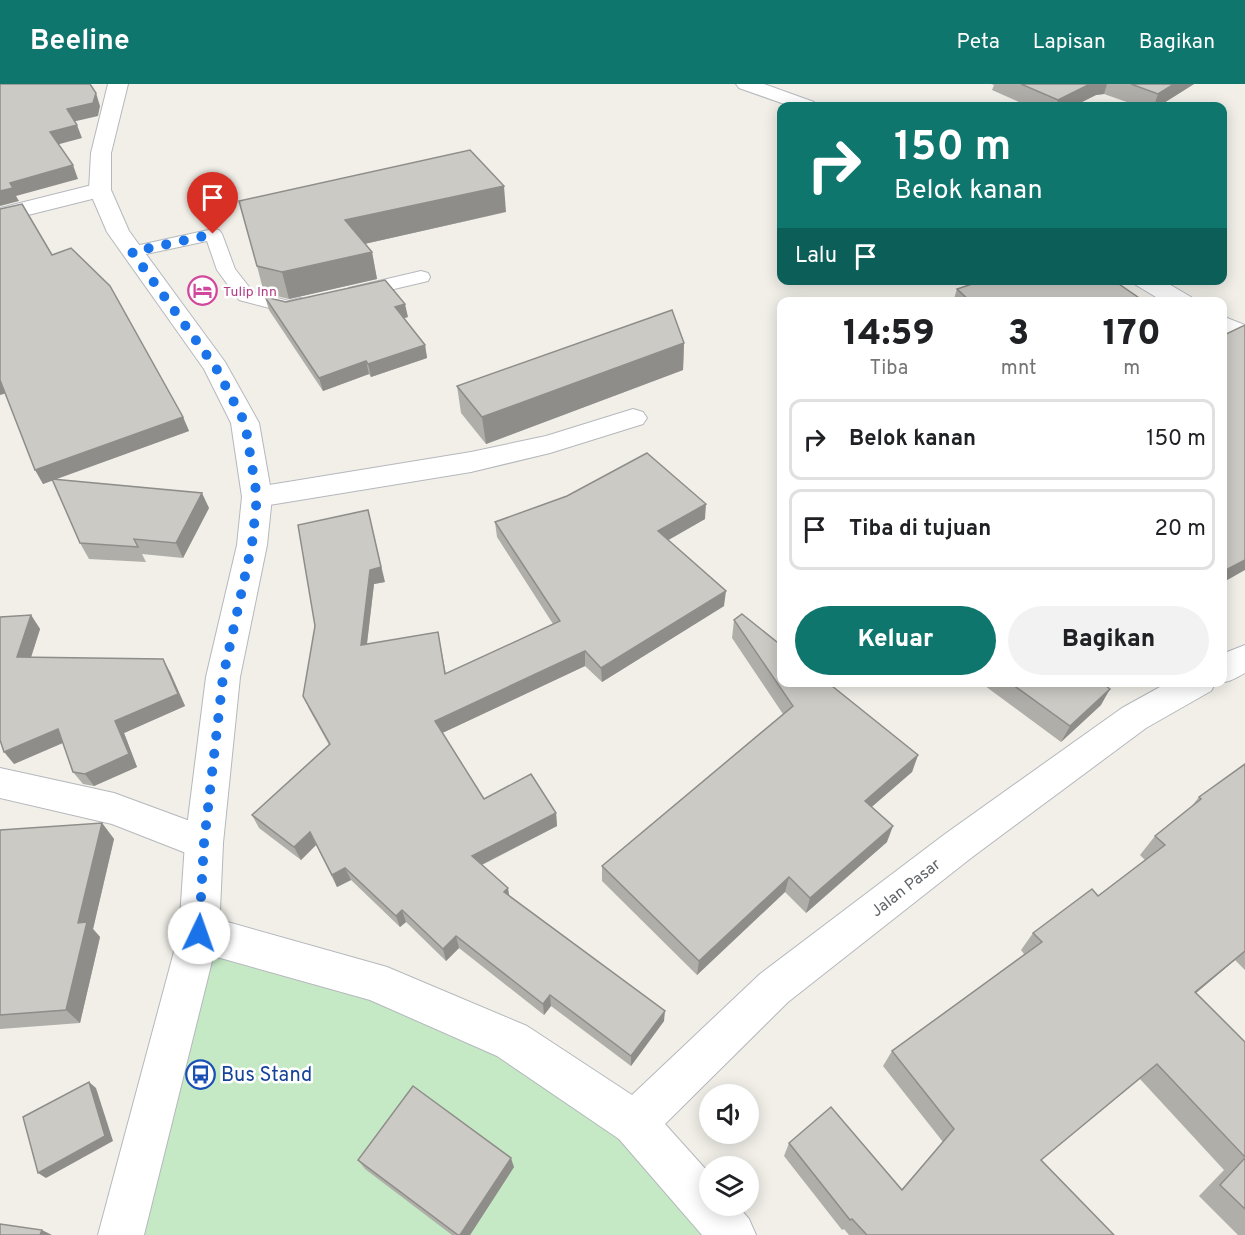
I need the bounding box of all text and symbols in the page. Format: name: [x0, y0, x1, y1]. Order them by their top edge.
text: Beeline: [30, 24, 130, 60]
text: Peta: [957, 29, 1000, 56]
text: Lapisan: [1033, 29, 1106, 56]
text: Bagikan: [1139, 29, 1215, 56]
text: 150 m: [894, 122, 1011, 175]
icon: right: [795, 126, 873, 204]
pin: [187, 172, 238, 234]
text: Belok kanan: [894, 174, 1043, 208]
icon: arrive: [196, 181, 229, 214]
icon: arrive: [849, 240, 882, 273]
text: Lalu: [795, 243, 837, 270]
hotel icon: Tulip Inn: [186, 275, 218, 307]
place label: Tulip Inn: [223, 284, 277, 301]
text: 14:59: [843, 312, 935, 358]
text: 3: [1008, 312, 1029, 358]
text: 170: [1103, 312, 1161, 358]
text: Tiba: [869, 356, 908, 382]
text: mnt: [1001, 356, 1036, 382]
text: m: [1123, 356, 1140, 382]
icon: right: [798, 423, 831, 456]
text: Belok kanan: [849, 426, 976, 453]
text: 150 m: [1146, 426, 1206, 453]
icon: arrive: [798, 513, 831, 546]
text: Tiba di tujuan: [849, 516, 991, 543]
text: 20 m: [1155, 516, 1206, 543]
button: Keluar: [795, 606, 996, 675]
button: Bagikan: [1008, 606, 1209, 675]
street label: Jalan Pasar: [867, 855, 945, 922]
position arrow: [167, 901, 231, 965]
bus stop icon: Bus Stand: [184, 1058, 216, 1090]
place label: Bus Stand: [221, 1063, 312, 1089]
map controls: [699, 1084, 759, 1216]
button: sound: [699, 1084, 759, 1144]
button: layers: [699, 1156, 759, 1216]

